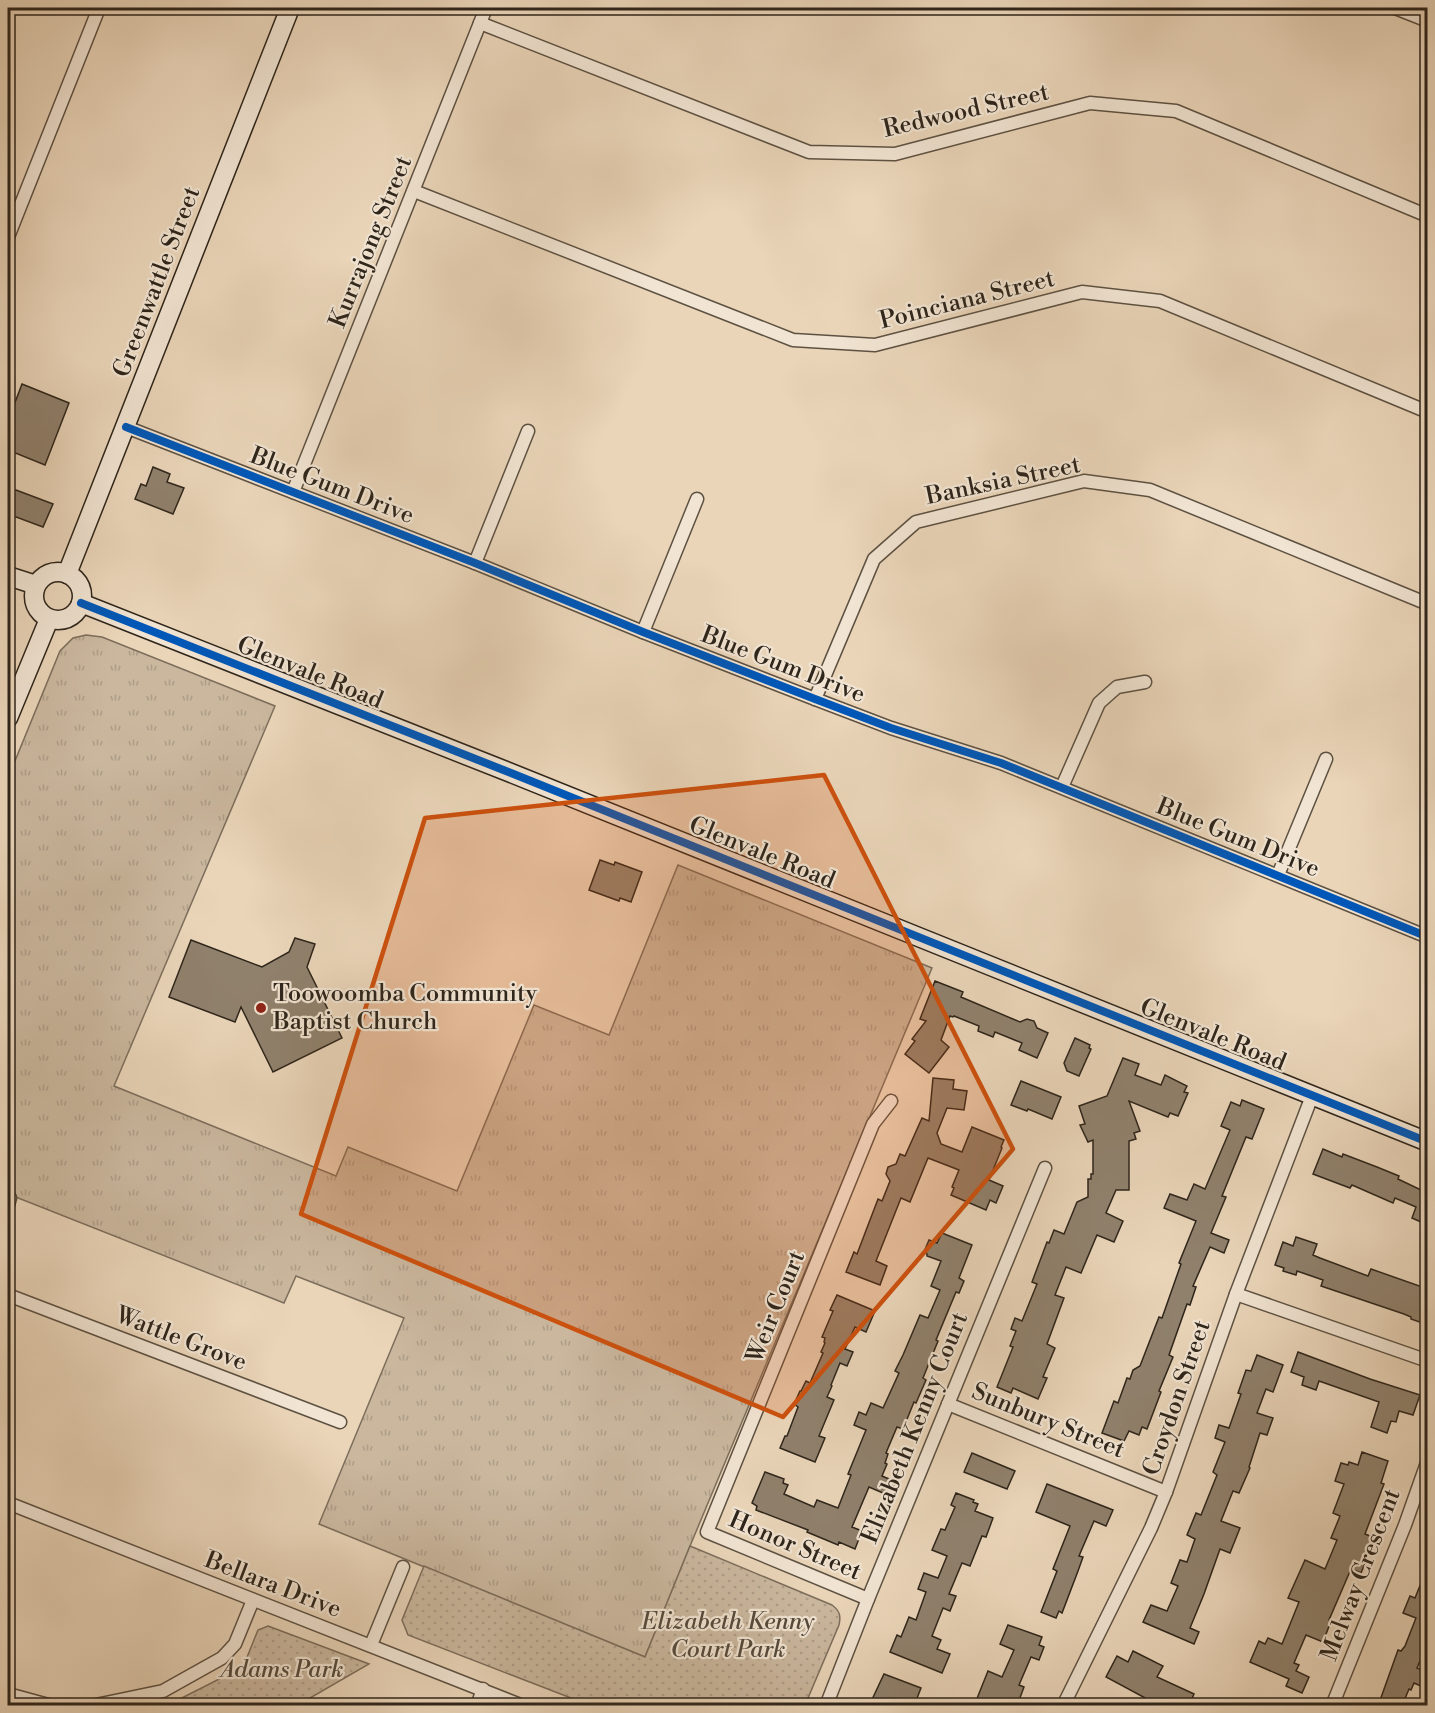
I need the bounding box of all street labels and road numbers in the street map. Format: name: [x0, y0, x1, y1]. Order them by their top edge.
street label: Redwood Street: [880, 77, 1052, 145]
street label: Kurrajong Street: [323, 151, 419, 332]
street label: Greenwattle Street: [107, 182, 207, 382]
street label: Poinciana Street: [876, 264, 1058, 336]
street label: Blue Gum Drive: [245, 441, 418, 531]
street label: Banksia Street: [922, 450, 1084, 512]
street label: Blue Gum Drive: [696, 620, 869, 710]
street label: Glenvale Road: [233, 630, 388, 716]
street label: Blue Gum Drive: [1151, 791, 1324, 884]
street label: Glenvale Road: [685, 810, 840, 896]
street label: Glenvale Road: [1136, 992, 1291, 1078]
street label: Weir Court: [739, 1246, 812, 1369]
street label: Wattle Grove: [110, 1300, 251, 1378]
street label: Elizabeth Kenny Court: [855, 1307, 975, 1548]
street label: Croydon Street: [1136, 1316, 1218, 1480]
street label: Sunbury Street: [967, 1377, 1129, 1465]
street label: Melway Crescent: [1314, 1484, 1408, 1665]
street label: Honor Street: [724, 1505, 866, 1588]
street label: Bellara Drive: [200, 1545, 346, 1625]

